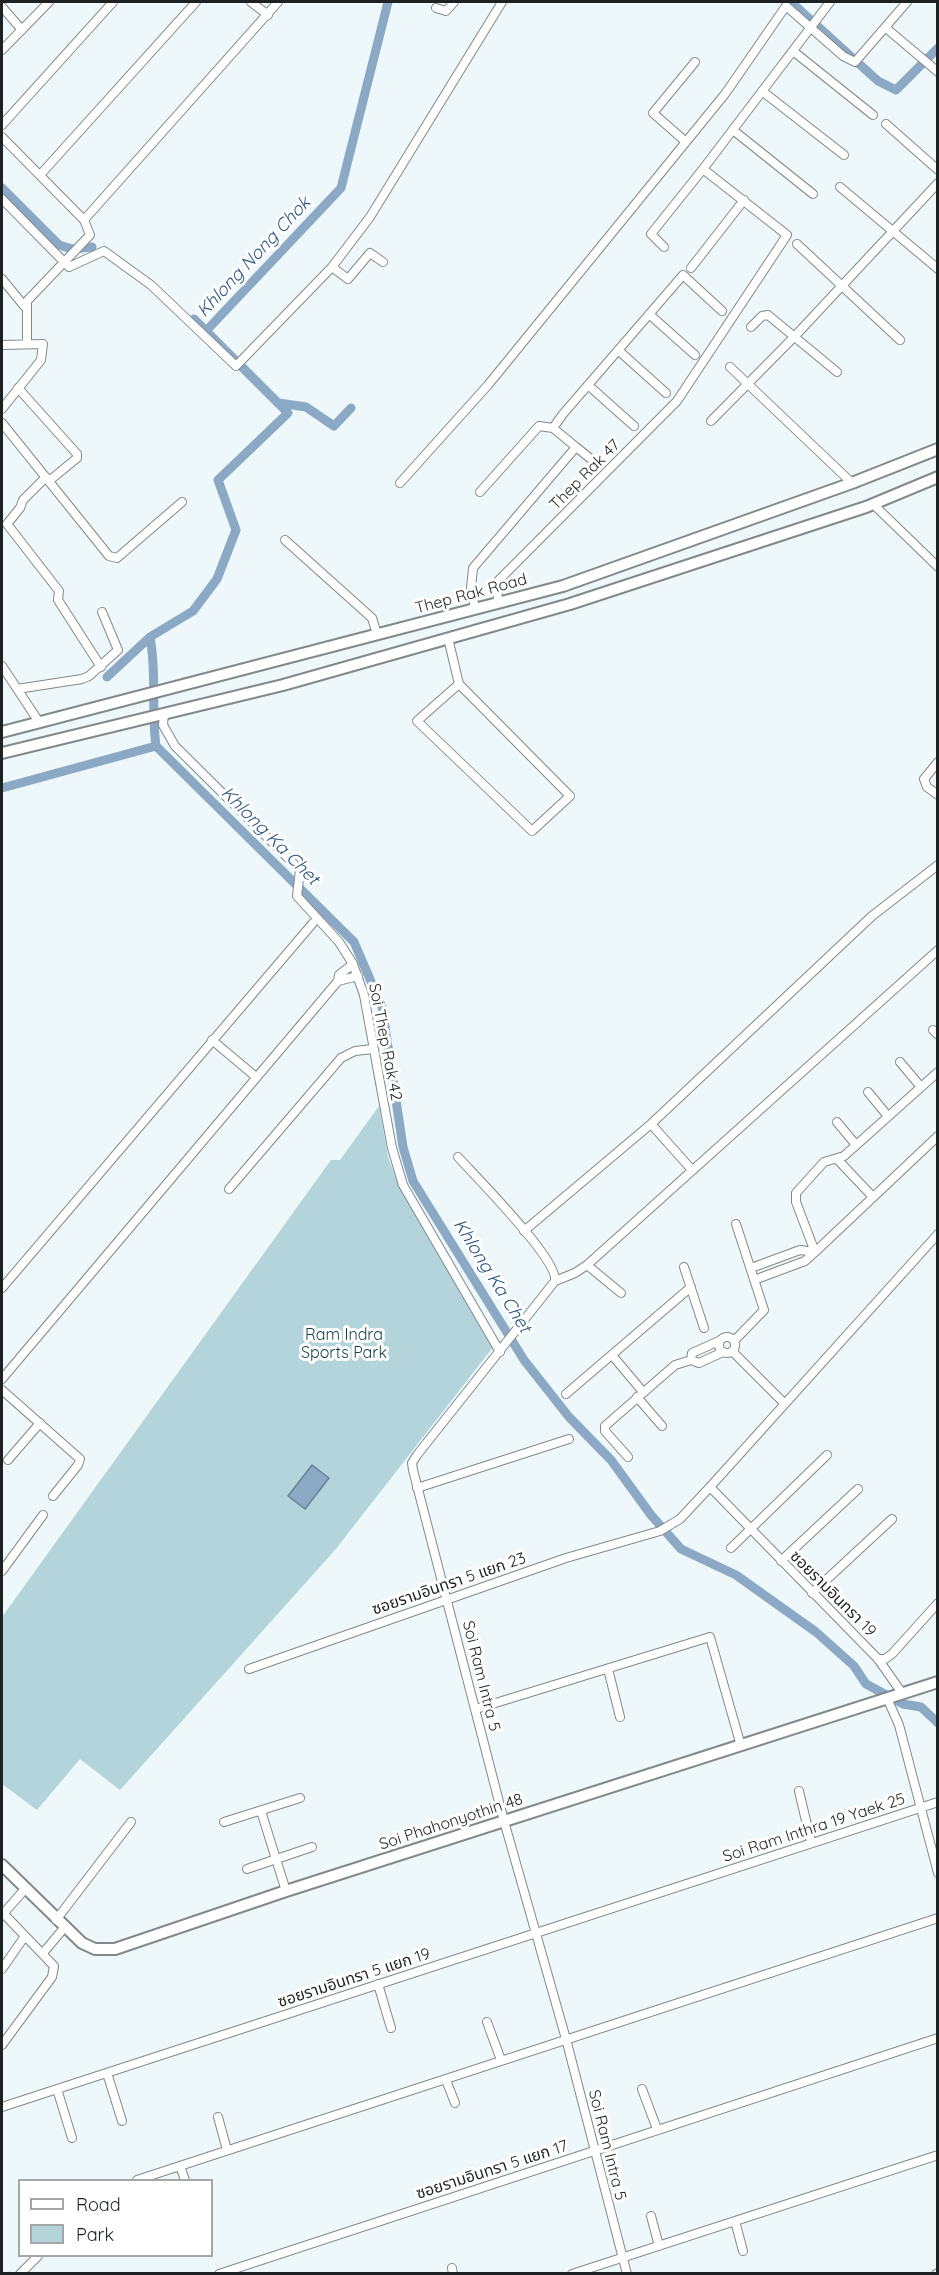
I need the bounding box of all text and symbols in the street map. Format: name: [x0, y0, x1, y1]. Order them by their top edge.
water label: Khlong Nong Chok: [193, 192, 315, 322]
street label: Thep Rak 47: [546, 436, 624, 514]
street label: Thep Rak Road: [413, 570, 529, 618]
water label: Khlong Ka Chet: [216, 782, 324, 890]
street label: Soi Thep Rak 42: [364, 982, 406, 1102]
water label: Khlong Ka Chet: [448, 1215, 536, 1337]
park label: Ram Indra Sports Park: [301, 1325, 387, 1363]
street label: ซอยรามอินทรา 19: [786, 1547, 880, 1641]
street label: ซอยรามอินทรา 5 แยก 23: [370, 1549, 528, 1619]
street label: Soi Ram Intra 5: [458, 1619, 504, 1733]
street label: Soi Ram Inthra 19 Yaek 25: [720, 1789, 908, 1867]
street label: Soi Phahonyothin 48: [377, 1790, 525, 1854]
street label: ซอยรามอินทรา 5 แยก 19: [275, 1944, 433, 2012]
street label: Soi Ram Intra 5: [584, 2088, 630, 2202]
street label: ซอยรามอินทรา 5 แยก 17: [414, 2136, 570, 2204]
legend: [18, 2179, 213, 2257]
text: Road: [76, 2193, 121, 2216]
text: Park: [76, 2223, 114, 2246]

